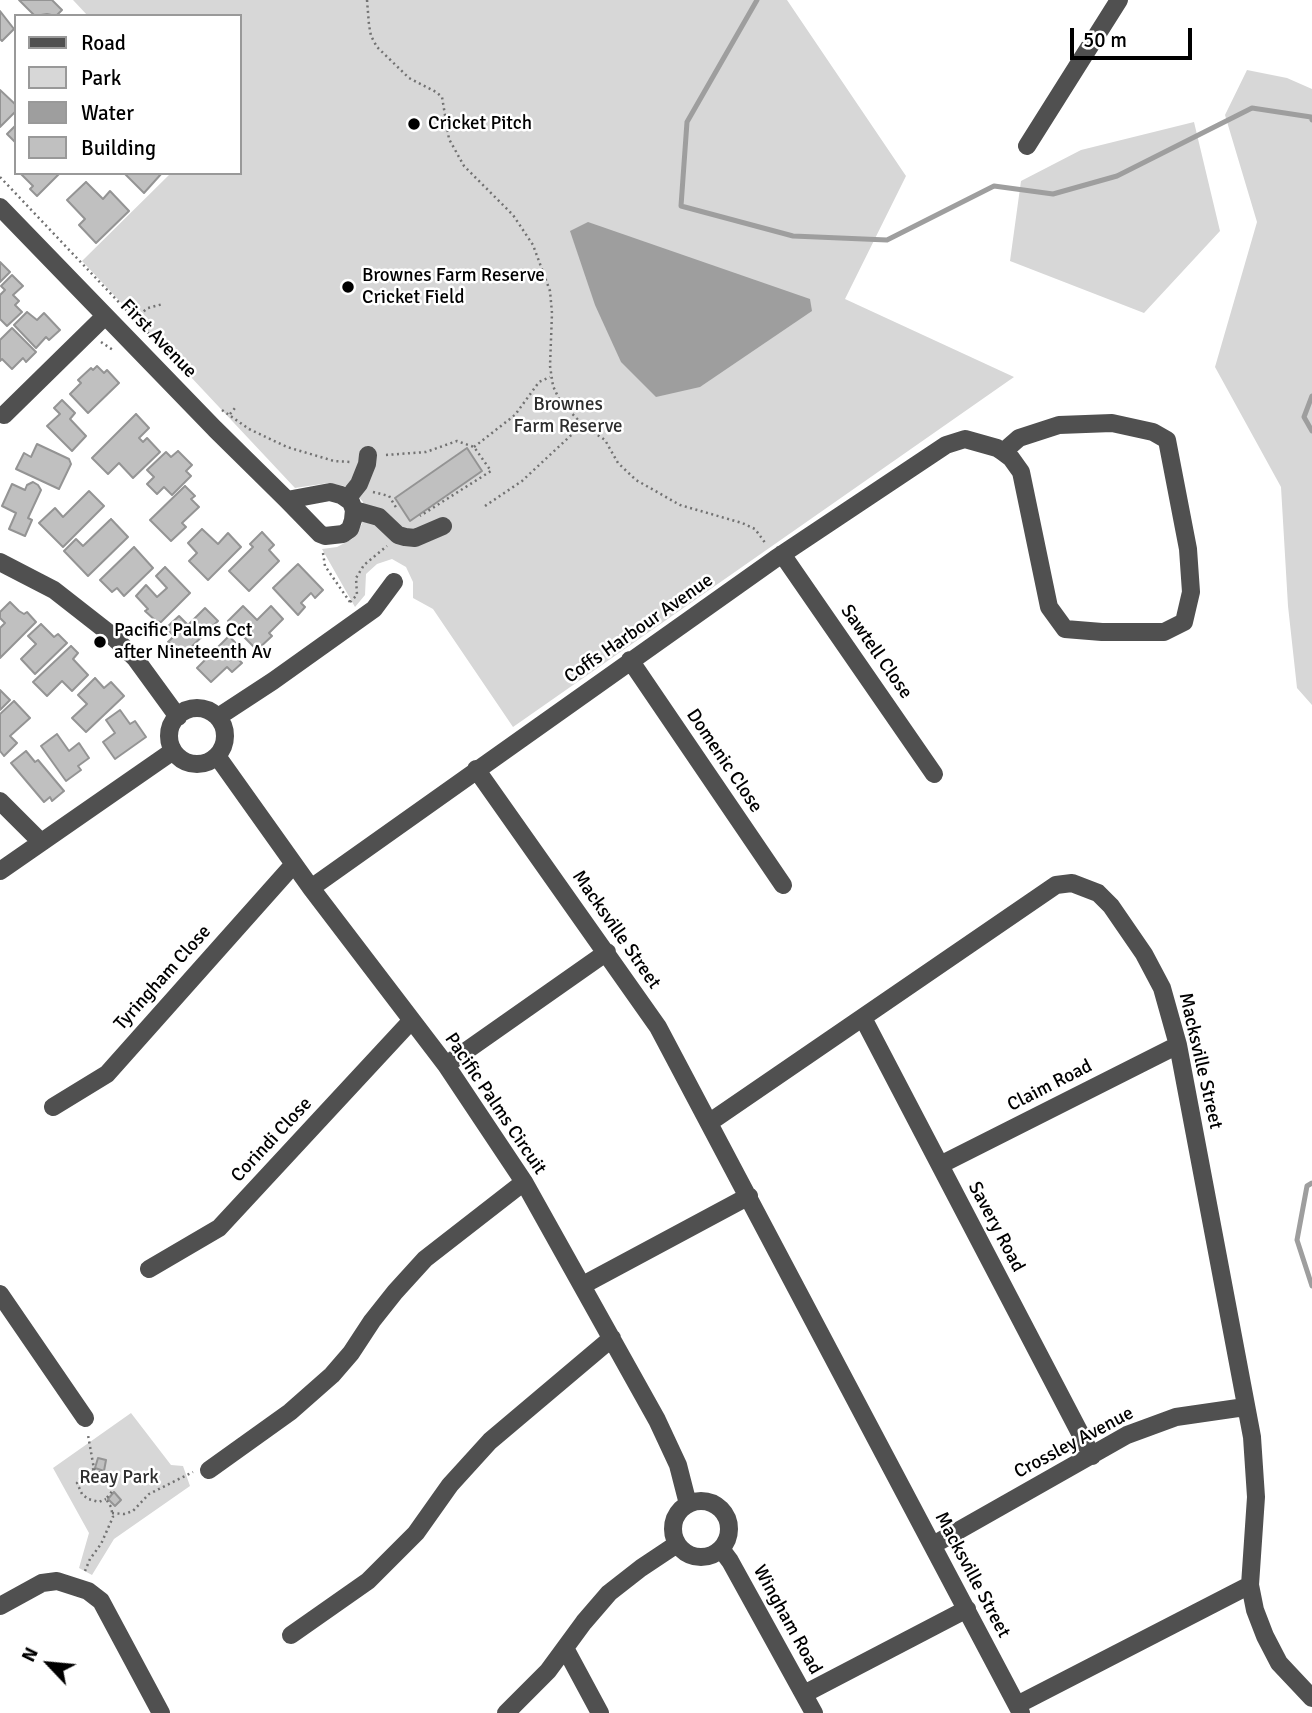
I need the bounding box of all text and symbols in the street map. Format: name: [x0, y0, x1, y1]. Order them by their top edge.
legend: [14, 14, 242, 175]
scale bar: [1074, 14, 1196, 58]
text: 50 m: [1083, 27, 1127, 53]
text: Road: [81, 30, 126, 56]
text: Park: [81, 65, 121, 91]
text: Water: [81, 100, 134, 126]
place label: Cricket Pitch: [428, 113, 532, 135]
marker: Cricket Pitch: [406, 116, 422, 132]
text: Building: [81, 135, 156, 161]
place label: Brownes Farm Reserve Cricket Field: [362, 265, 545, 309]
marker: Brownes Farm Reserve Cricket Field: [340, 279, 356, 295]
street label: First Avenue: [115, 295, 201, 383]
park label: Brownes Farm Reserve: [513, 394, 623, 438]
street label: Coffs Harbour Avenue: [560, 569, 718, 689]
street label: Sawtell Close: [835, 601, 917, 703]
place label: Pacific Palms Cct after Nineteenth Av: [114, 620, 271, 664]
marker: Pacific Palms Cct after Nineteenth Av: [92, 634, 108, 650]
street label: Domenic Close: [681, 705, 767, 817]
street label: Macksville Street: [567, 866, 665, 994]
street label: Tyringham Close: [110, 921, 216, 1035]
street label: Macksville Street: [1173, 991, 1227, 1131]
street label: Pacific Palms Circuit: [439, 1029, 551, 1179]
street label: Claim Road: [1004, 1055, 1096, 1117]
street label: Corindi Close: [227, 1093, 317, 1187]
street label: Savery Road: [963, 1178, 1029, 1276]
street label: Crossley Avenue: [1010, 1402, 1138, 1484]
park label: Reay Park: [79, 1467, 159, 1489]
street label: Macksville Street: [929, 1508, 1015, 1642]
street label: Wingham Road: [748, 1561, 826, 1679]
north arrow: [14, 1629, 84, 1699]
text: N: [16, 1644, 44, 1666]

